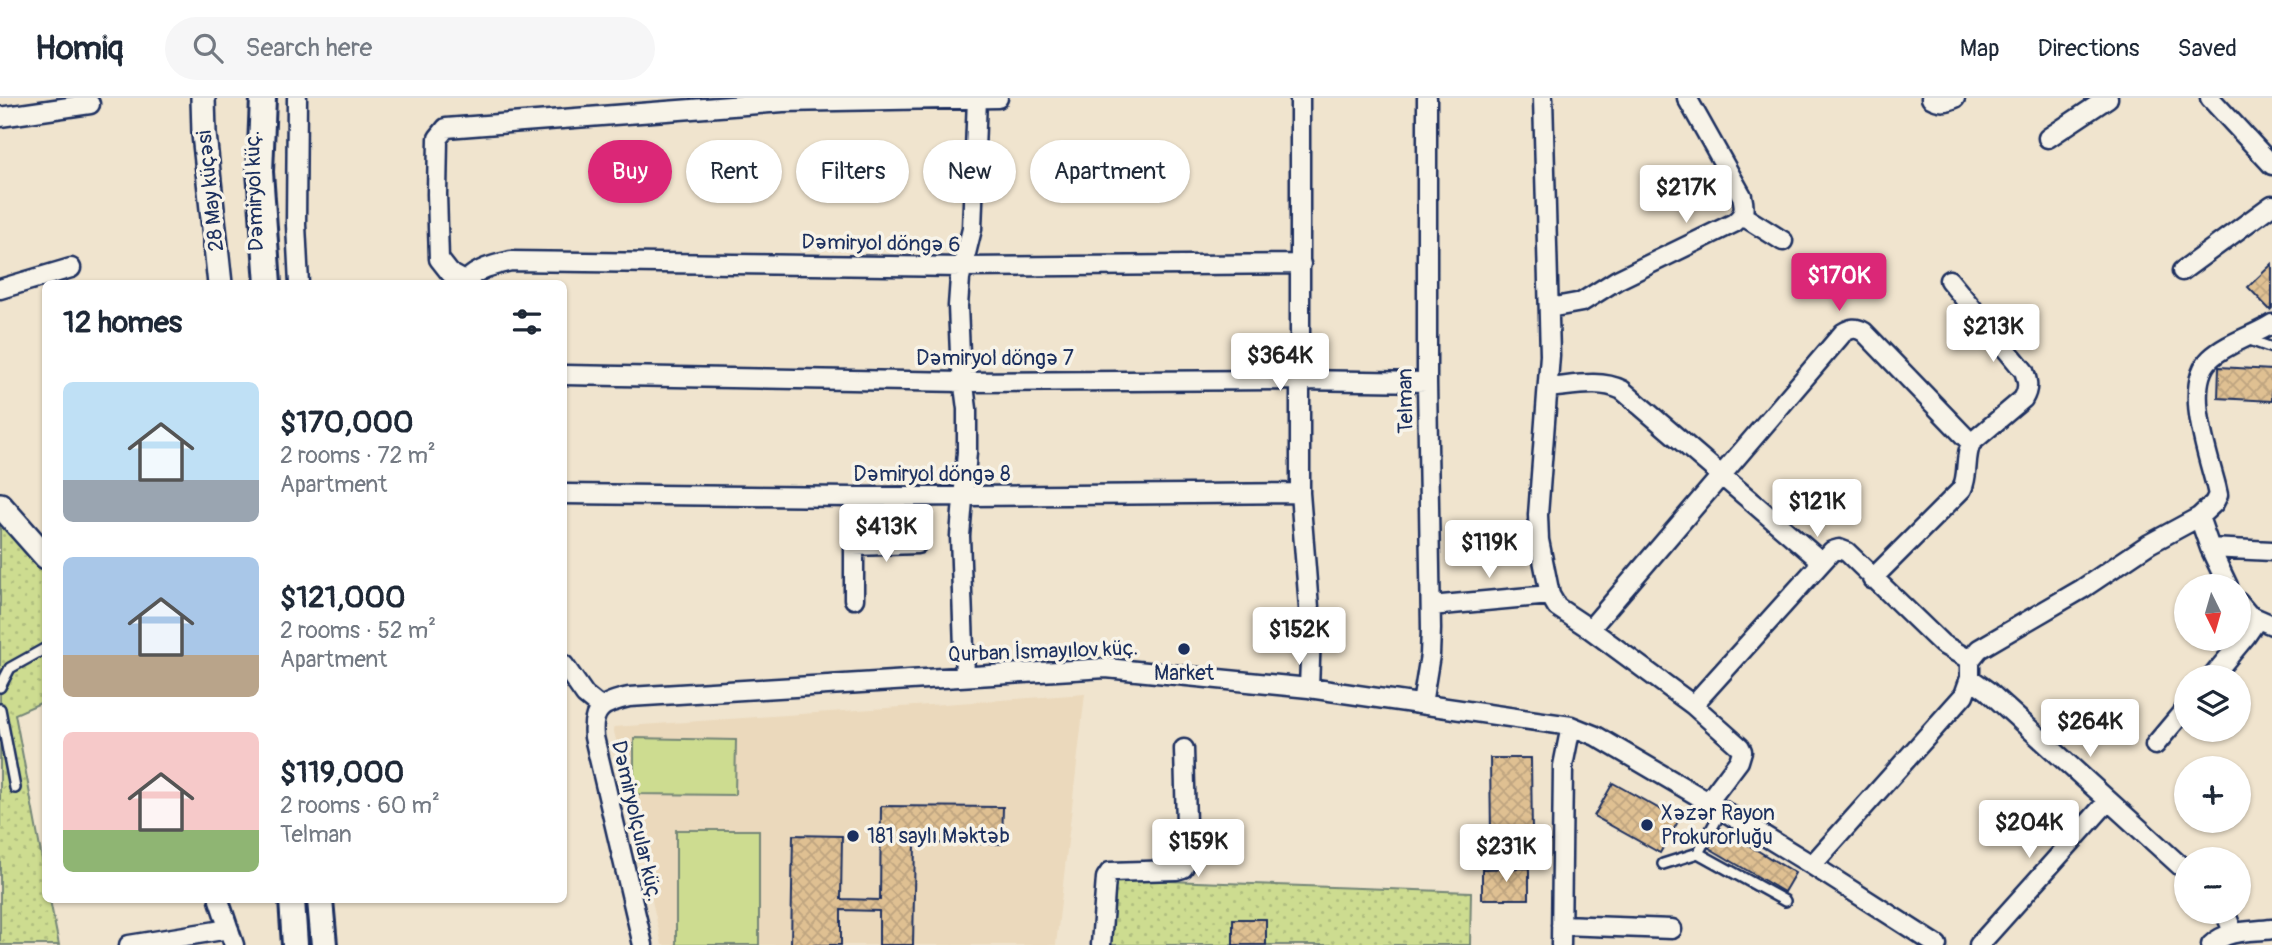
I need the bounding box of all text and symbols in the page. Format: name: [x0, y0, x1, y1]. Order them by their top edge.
search box: [165, 17, 655, 80]
text: Homiq: [35, 28, 123, 69]
icon: search: [189, 29, 227, 67]
text: Search here: [245, 32, 372, 64]
text: Map: [1960, 34, 2000, 63]
text: Directions: [2038, 34, 2139, 63]
text: Saved: [2177, 34, 2237, 63]
street label: 28 May küçəsi: [191, 129, 230, 253]
street label: Dəmiryol küç.: [239, 130, 270, 252]
chip: Buy: [588, 140, 672, 203]
chip: Rent: [686, 140, 782, 203]
chip: Filters: [796, 140, 909, 203]
chip: New: [923, 140, 1016, 203]
chip: Apartment: [1030, 140, 1190, 203]
pin: $217K: [1637, 166, 1735, 225]
text: $217K: [1656, 173, 1716, 202]
street label: Dəmiryol döngə 6: [801, 229, 961, 258]
pin: $170K: [1790, 254, 1888, 313]
text: $170K: [1807, 261, 1871, 290]
icon: filters: [508, 303, 546, 341]
text: 12 homes: [63, 304, 182, 341]
pin: $213K: [1944, 304, 2042, 364]
text: $213K: [1962, 312, 2024, 341]
pin: $364K: [1231, 334, 1329, 393]
text: $364K: [1247, 341, 1313, 370]
street label: Dəmiryol döngə 7: [916, 345, 1074, 372]
street label: Telman: [1391, 368, 1420, 434]
text: $170,000: [280, 404, 413, 441]
icon: home: [119, 410, 203, 494]
text: 2 rooms · 72 m²: [280, 441, 436, 470]
street label: Dəmiryol döngə 8: [853, 461, 1011, 488]
text: Apartment: [280, 470, 387, 499]
pin: $121K: [1768, 480, 1866, 539]
text: $121K: [1788, 487, 1846, 516]
pin: $413K: [837, 504, 935, 564]
text: $413K: [855, 512, 917, 541]
pin: $119K: [1440, 520, 1538, 580]
text: $119K: [1461, 528, 1517, 557]
north arrow: [2174, 574, 2250, 651]
map controls: [2174, 574, 2251, 924]
text: $121,000: [280, 579, 406, 616]
icon: home: [119, 585, 203, 669]
pin: $152K: [1250, 608, 1348, 667]
text: $152K: [1269, 615, 1329, 644]
text: 2 rooms · 52 m²: [280, 616, 436, 645]
street label: Qurban İsmayılov küç.: [947, 635, 1139, 668]
marker: Market: [1176, 641, 1192, 657]
text: Apartment: [280, 645, 387, 674]
place label: Market: [1154, 660, 1215, 687]
button: layers: [2174, 665, 2251, 742]
pin: $264K: [2041, 700, 2139, 759]
text: $264K: [2057, 707, 2123, 736]
street label: Dəmiryolçular küç.: [605, 738, 668, 904]
text: $119,000: [280, 754, 404, 791]
button: +: [2174, 756, 2251, 833]
icon: home: [119, 760, 203, 844]
text: 2 rooms · 60 m²: [280, 791, 440, 820]
place label: Xəzər Rayon Prokurorluğu: [1661, 800, 1775, 851]
pin: $204K: [1980, 800, 2078, 860]
text: $204K: [1995, 808, 2063, 837]
marker: Xəzər Rayon Prokurorluğu: [1639, 817, 1655, 833]
text: Telman: [280, 820, 352, 849]
pin: $159K: [1149, 820, 1247, 879]
place label: 181 saylı Məktəb: [867, 823, 1010, 850]
pin: $231K: [1457, 824, 1555, 884]
text: $159K: [1168, 827, 1228, 856]
marker: 181 saylı Məktəb: [845, 828, 861, 844]
text: $231K: [1476, 832, 1536, 861]
button: −: [2174, 847, 2251, 924]

